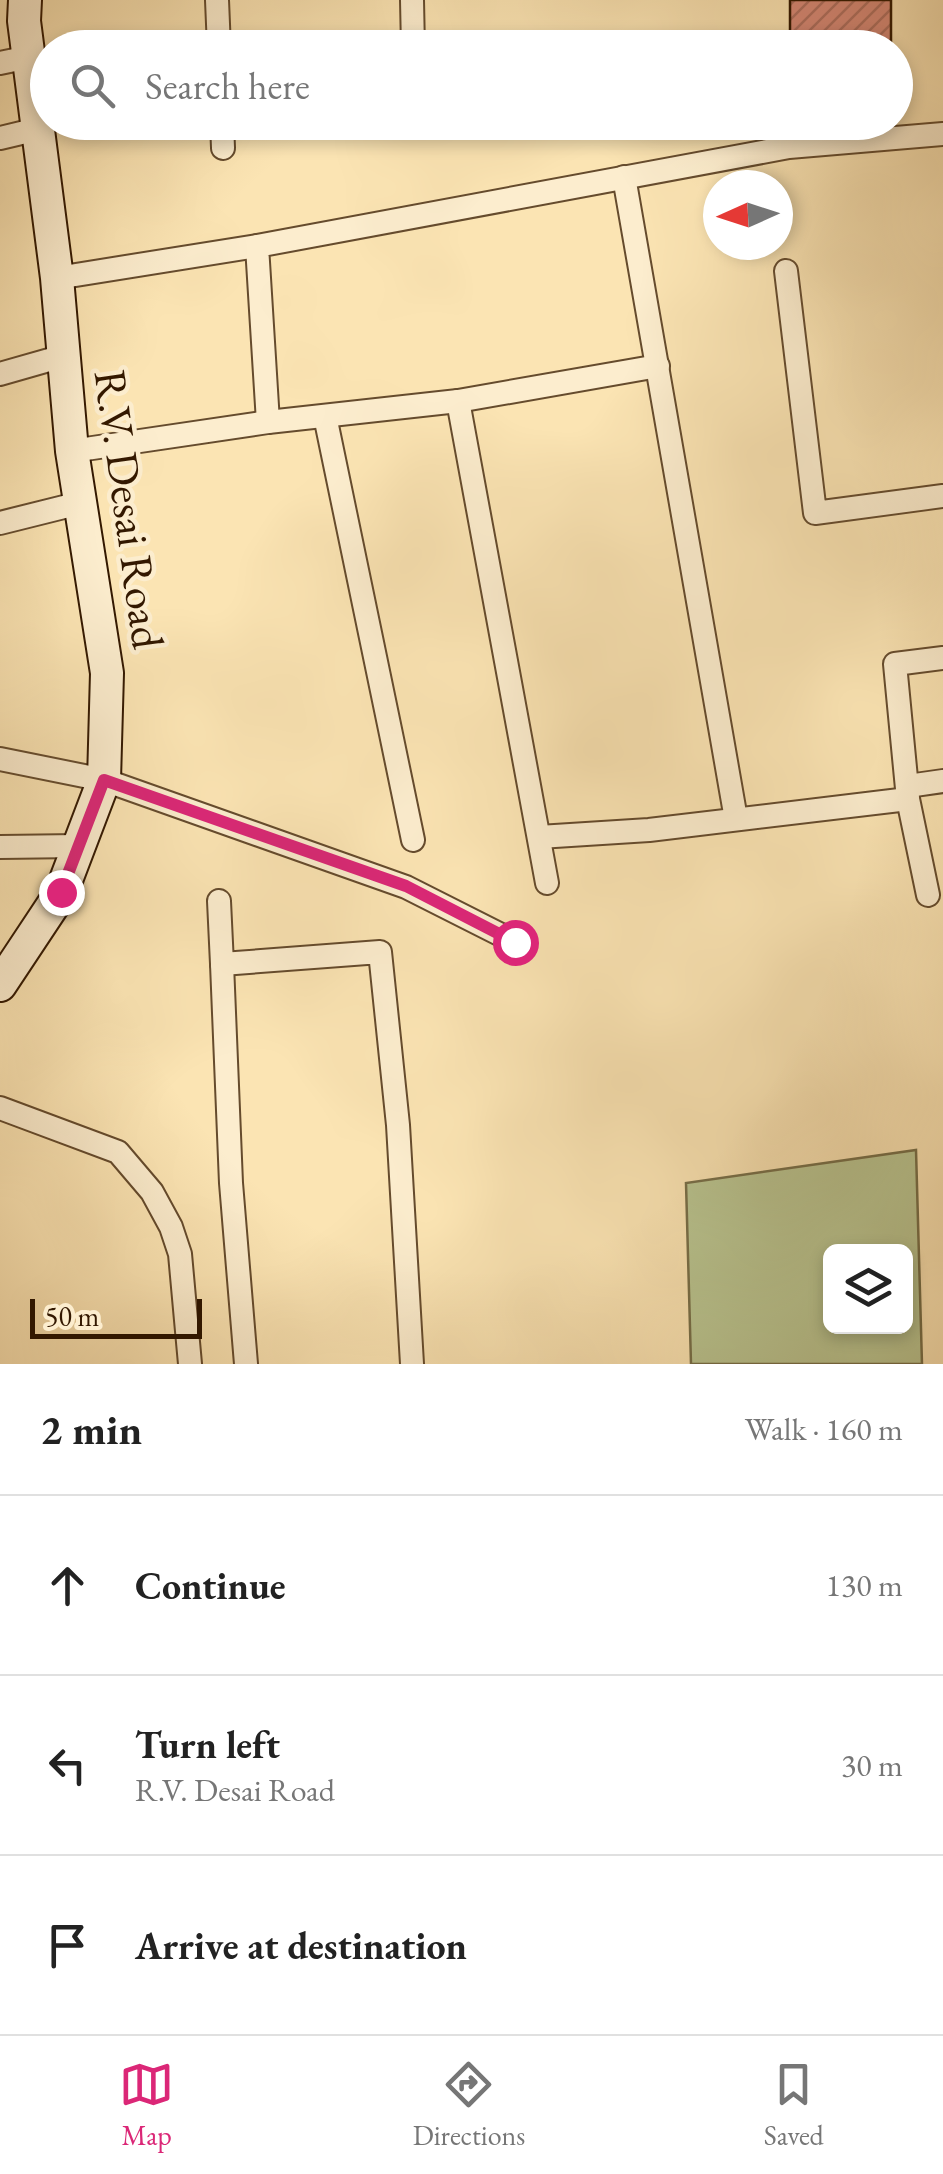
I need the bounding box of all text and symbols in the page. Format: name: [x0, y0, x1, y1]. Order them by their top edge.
search box: [30, 30, 913, 140]
icon: search: [65, 58, 120, 113]
text: Search here: [145, 61, 310, 110]
north arrow: [703, 170, 793, 260]
street label: R.V. Desai Road: [82, 366, 178, 652]
route end: [39, 870, 85, 916]
route start: [493, 920, 539, 966]
map controls: [823, 1244, 913, 1334]
button: layers: [823, 1244, 913, 1334]
scale bar: [30, 1294, 202, 1338]
text: 50 m: [45, 1298, 99, 1334]
text: 2 min: [40, 1402, 142, 1457]
text: Walk · 160 m: [745, 1408, 903, 1450]
icon: ahead: [40, 1558, 95, 1613]
text: Continue: [135, 1561, 286, 1610]
text: 130 m: [826, 1564, 903, 1606]
text: Turn left: [135, 1720, 280, 1769]
icon: left: [40, 1738, 95, 1793]
text: 30 m: [841, 1744, 903, 1786]
text: R.V. Desai Road: [135, 1769, 335, 1811]
icon: arrive: [40, 1918, 95, 1973]
text: Arrive at destination: [135, 1921, 467, 1970]
tab: Map: [119, 2057, 174, 2153]
tab: Directions: [413, 2057, 525, 2153]
tab: Saved: [764, 2057, 824, 2153]

